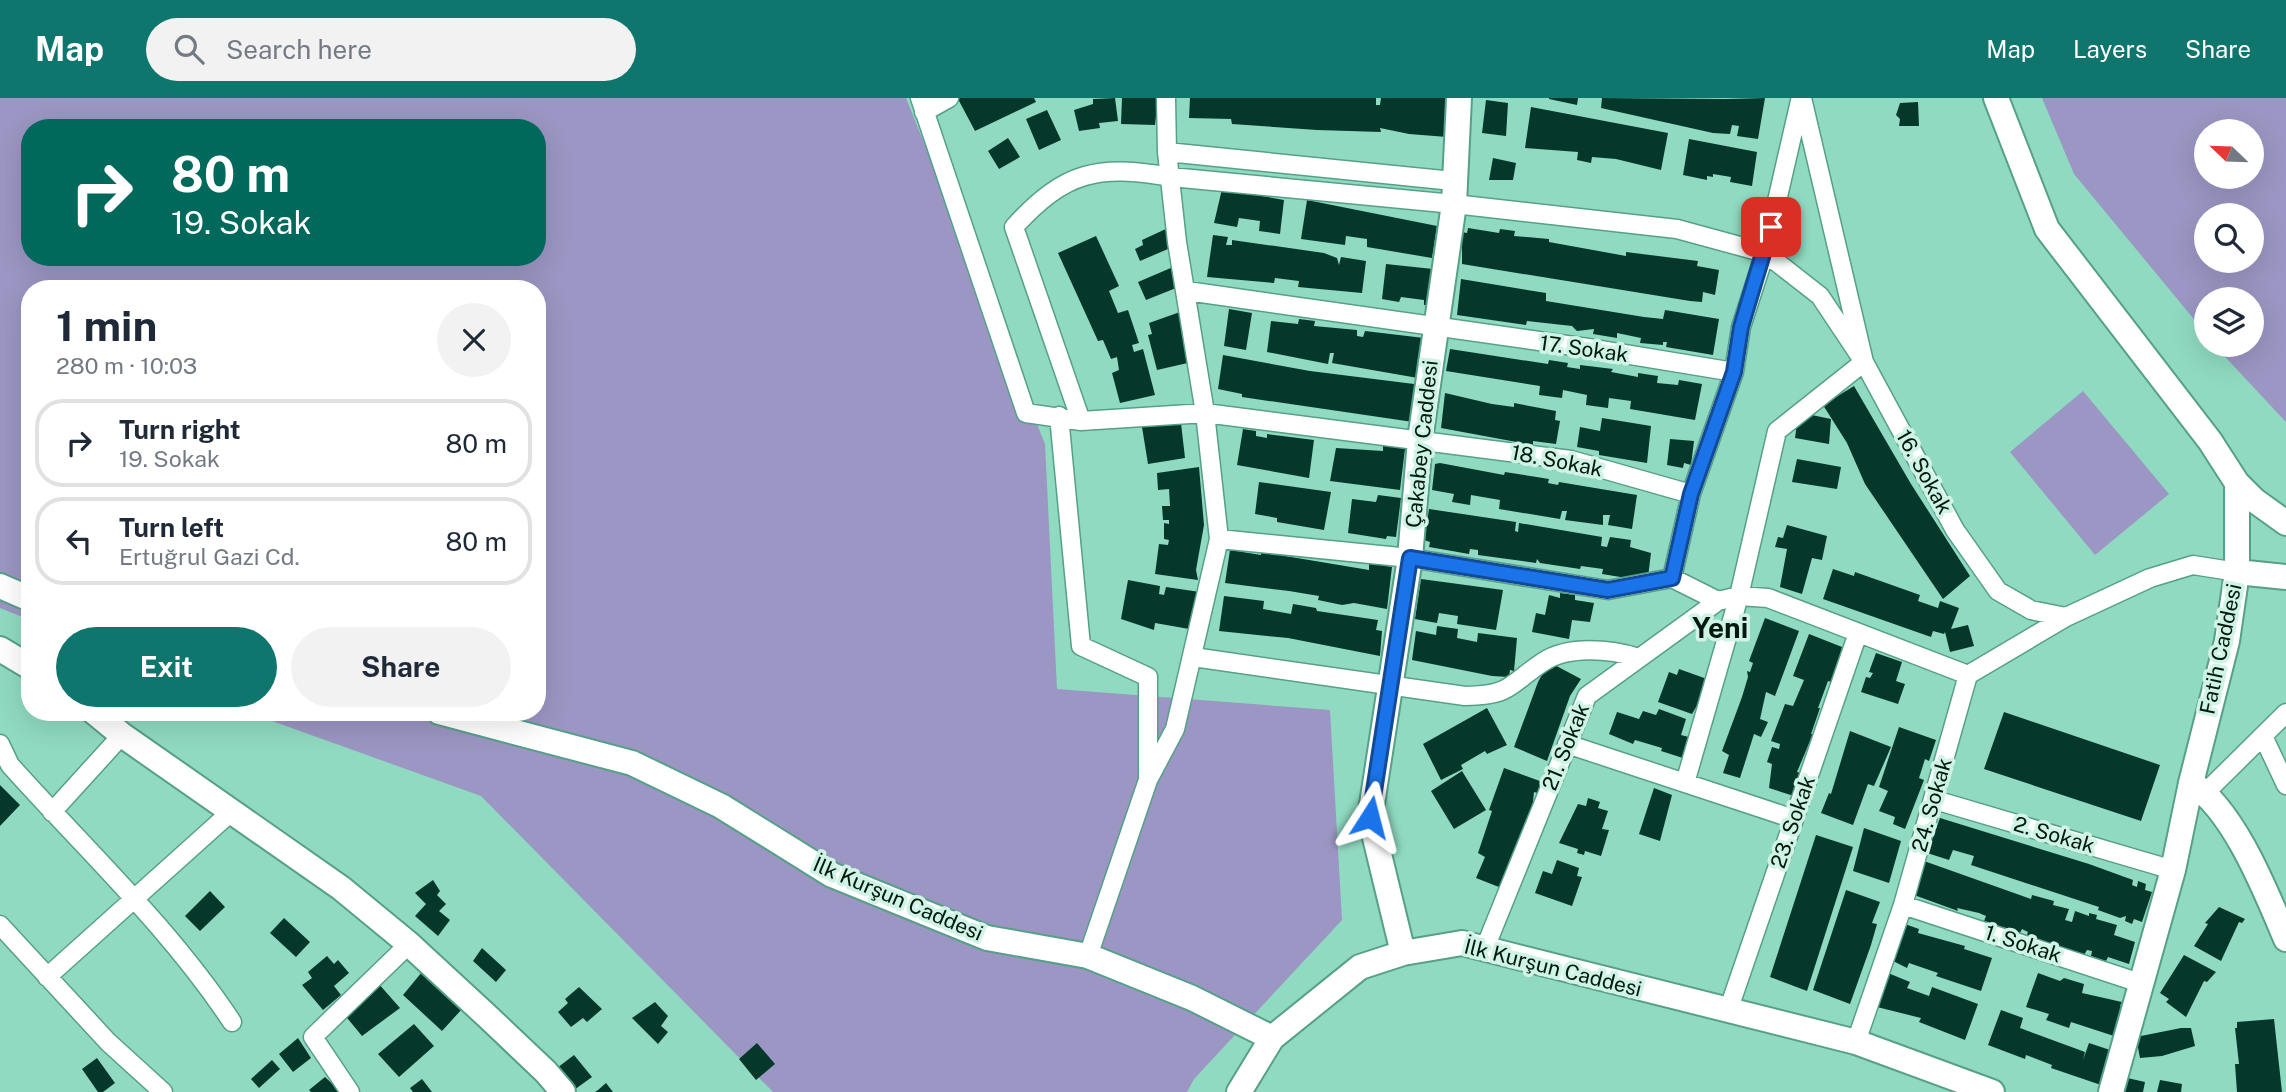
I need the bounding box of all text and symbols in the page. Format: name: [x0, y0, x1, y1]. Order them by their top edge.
search box: [146, 18, 636, 81]
text: Map: [35, 30, 104, 68]
icon: search: [170, 30, 208, 68]
text: Search here: [226, 34, 372, 65]
text: Map: [1986, 35, 2035, 63]
text: Layers: [2073, 35, 2147, 63]
text: Share: [2185, 35, 2251, 63]
north arrow: [2194, 119, 2264, 189]
map controls: [2194, 119, 2264, 357]
text: 80 m: [171, 145, 290, 203]
icon: right: [56, 147, 147, 238]
pin: [1741, 197, 1801, 257]
button: search: [2194, 203, 2264, 273]
text: 19. Sokak: [171, 204, 312, 241]
icon: arrive: [1752, 208, 1790, 246]
button: layers: [2194, 287, 2264, 357]
text: 1 min: [56, 301, 157, 350]
button: close: [437, 303, 511, 377]
street label: 17. Sokak: [1538, 330, 1630, 367]
text: 280 m · 10:03: [56, 352, 197, 379]
street label: Çakabey Caddesi: [1400, 359, 1443, 529]
text: Turn right: [119, 414, 241, 445]
icon: right: [60, 424, 98, 462]
street label: 16. Sokak: [1891, 425, 1958, 518]
text: 80 m: [446, 428, 507, 459]
street label: 18. Sokak: [1509, 439, 1605, 482]
text: 19. Sokak: [119, 445, 220, 472]
text: Turn left: [119, 512, 224, 543]
icon: left: [60, 522, 98, 560]
text: 80 m: [446, 526, 507, 557]
text: Ertuğrul Gazi Cd.: [119, 543, 300, 570]
street label: Fatih Caddesi: [2194, 581, 2247, 716]
district label: Yeni: [1692, 611, 1748, 644]
button: Exit: [56, 627, 277, 707]
button: Share: [291, 627, 511, 707]
street label: 21. Sokak: [1537, 699, 1594, 794]
street label: 24. Sokak: [1906, 755, 1957, 855]
street label: 23. Sokak: [1765, 772, 1820, 871]
position arrow: [1333, 780, 1407, 854]
street label: 2. Sokak: [2011, 811, 2098, 858]
street label: İlk Kurşun Caddesi: [810, 851, 987, 946]
street label: 1. Sokak: [1982, 919, 2065, 968]
street label: İlk Kurşun Caddesi: [1462, 933, 1644, 1002]

